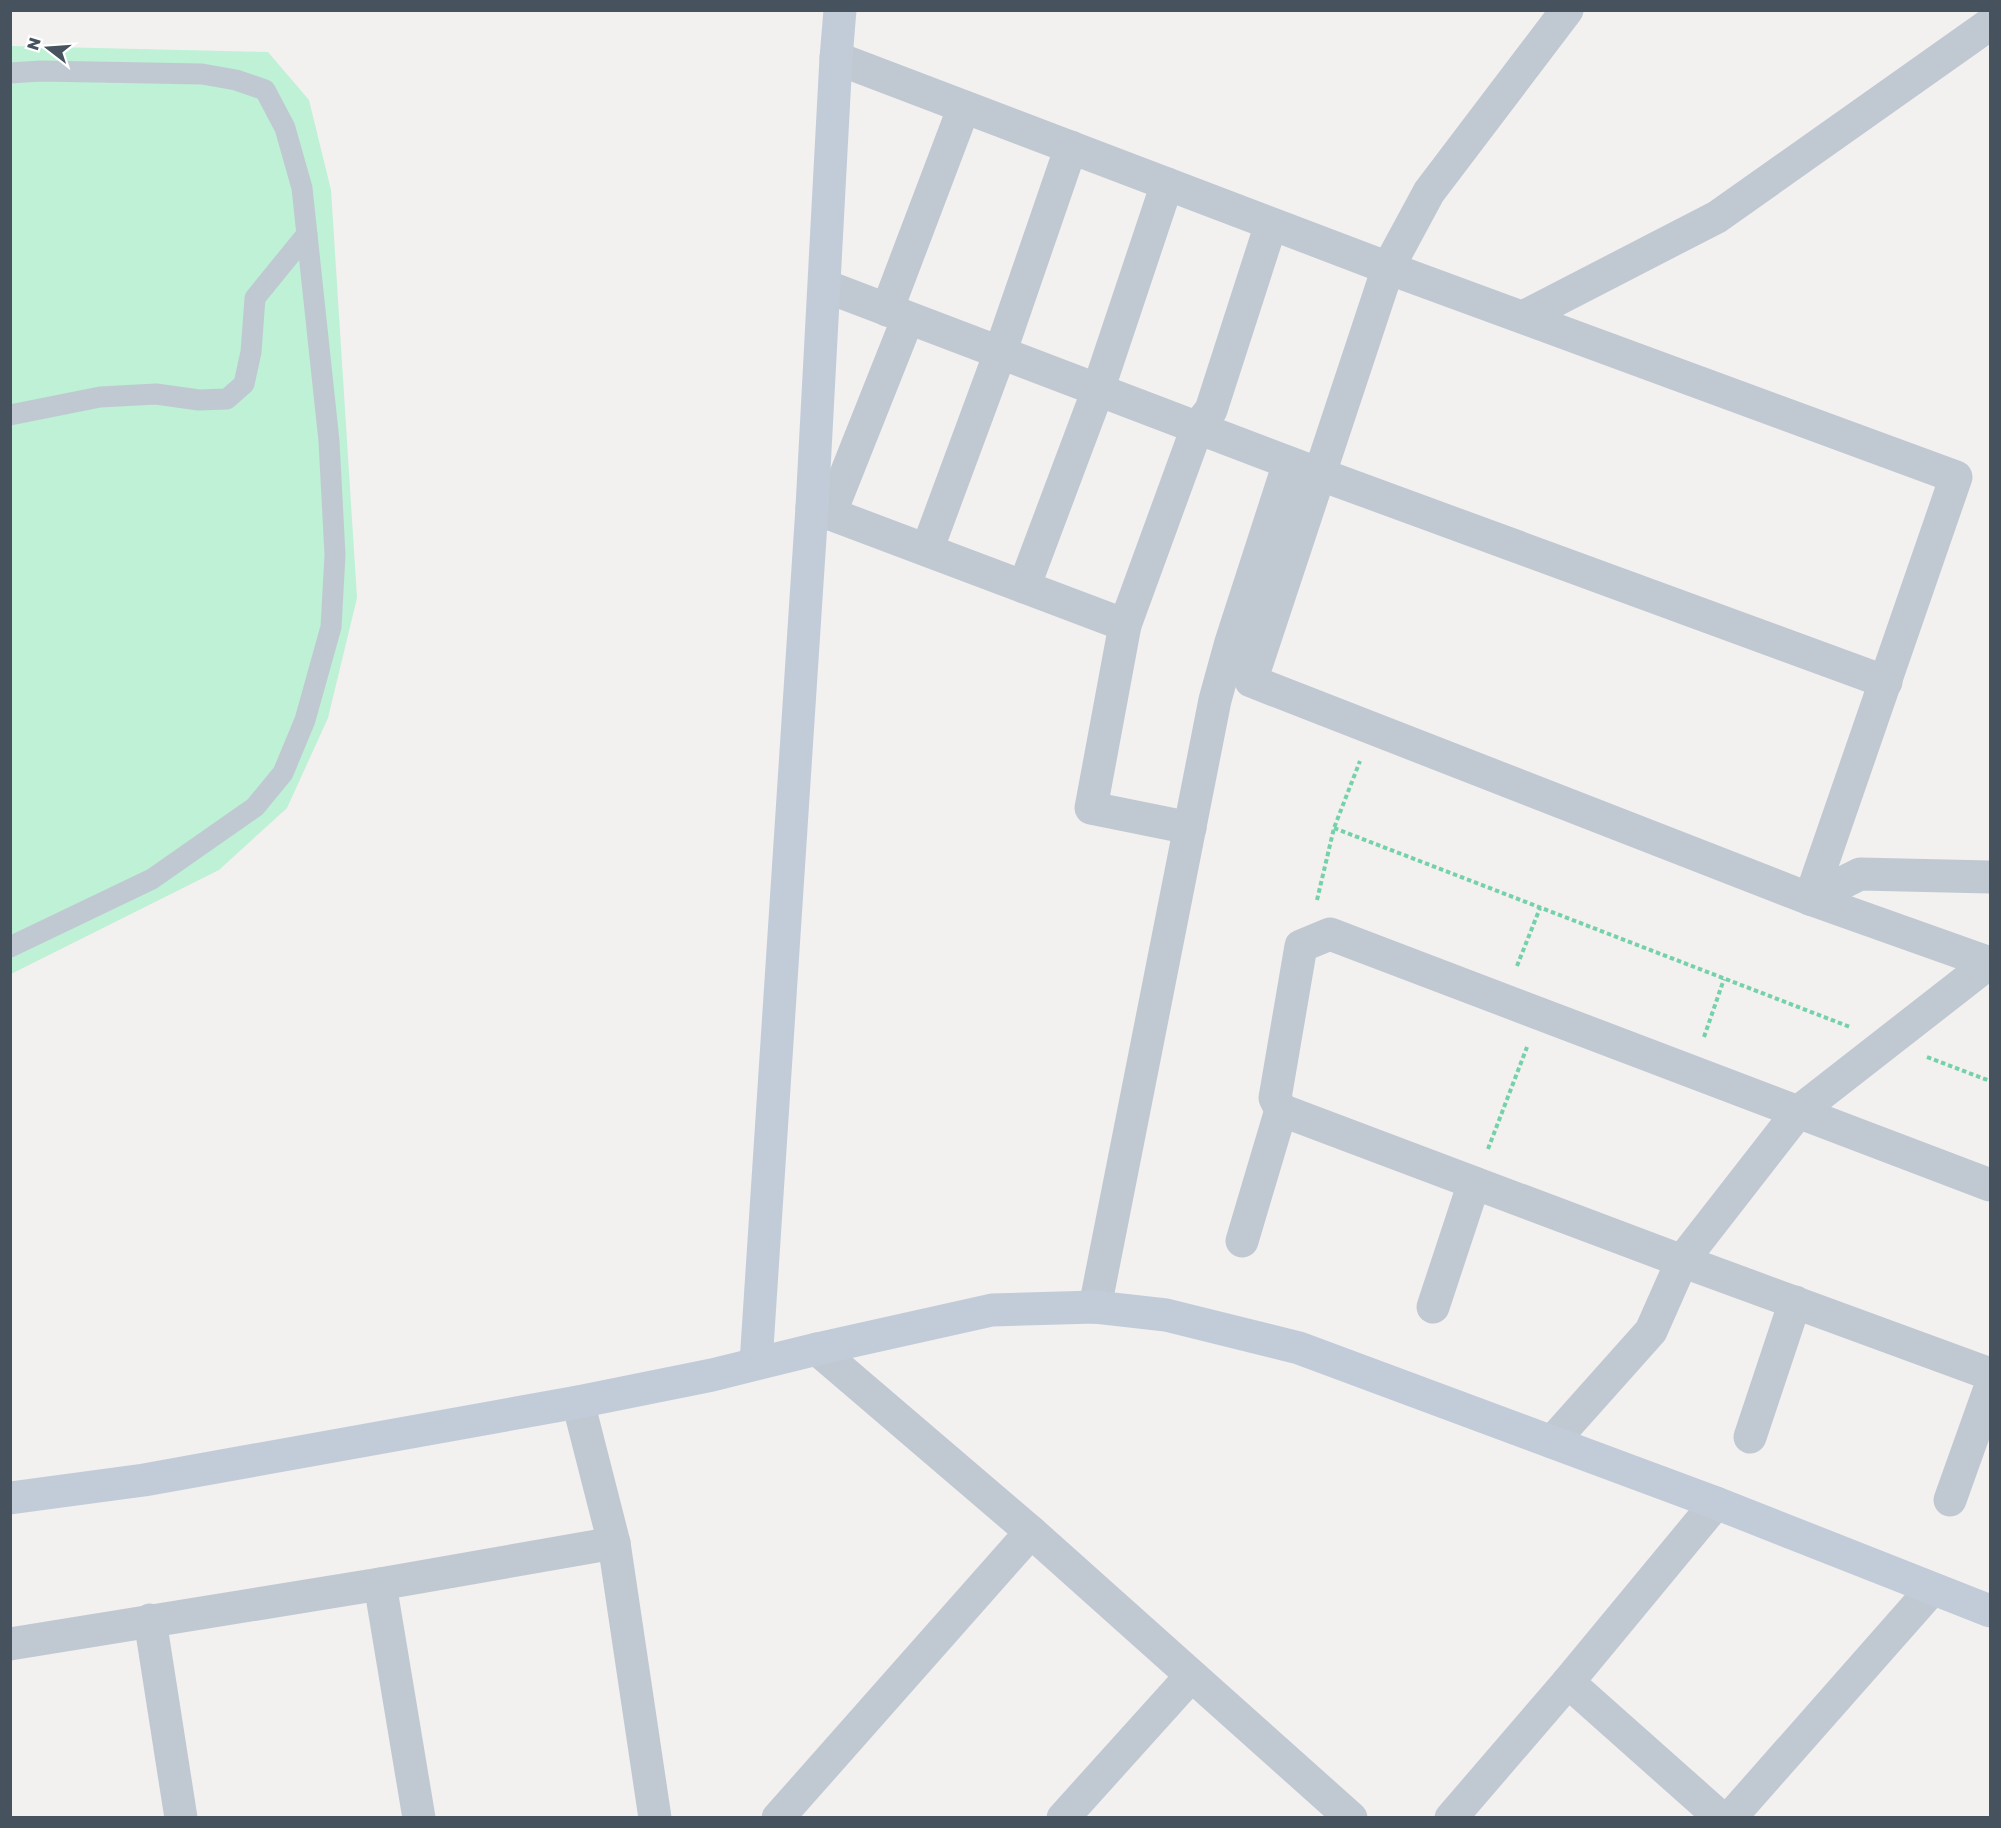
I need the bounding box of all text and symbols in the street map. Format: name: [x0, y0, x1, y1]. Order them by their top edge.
north arrow: [18, 18, 78, 78]
text: N: [22, 35, 45, 52]

